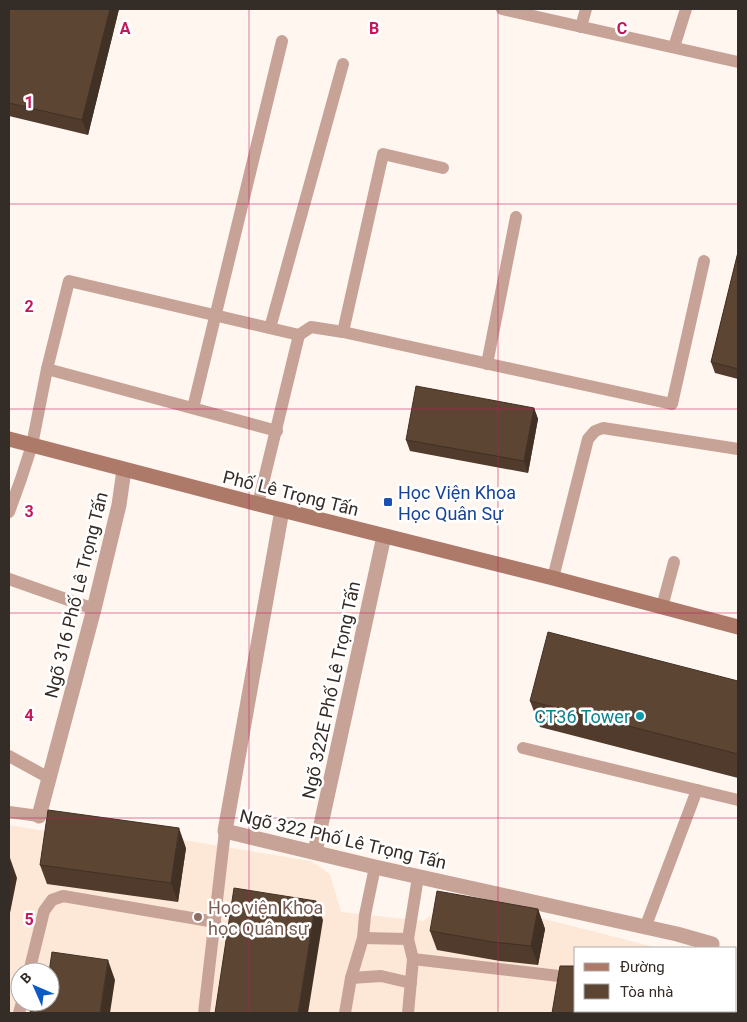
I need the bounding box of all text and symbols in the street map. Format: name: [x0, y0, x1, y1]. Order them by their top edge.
text: A: [120, 19, 131, 38]
text: B: [369, 19, 379, 38]
text: C: [617, 19, 627, 38]
text: 1: [24, 93, 34, 112]
text: 2: [24, 297, 34, 316]
street label: Phố Lê Trọng Tấn: [221, 466, 361, 520]
place label: Học Viện Khoa Học Quân Sự: [398, 482, 516, 524]
street label: Ngõ 316 Phố Lê Trọng Tấn: [40, 490, 112, 700]
marker: Học Viện Khoa Học Quân Sự: [382, 496, 394, 508]
text: 3: [24, 502, 34, 521]
street label: Ngõ 322E Phố Lê Trọng Tấn: [298, 579, 364, 801]
text: 4: [24, 706, 34, 725]
place label: CT36 Tower: [534, 706, 630, 727]
marker: CT36 Tower: [634, 710, 646, 722]
street label: Ngõ 322 Phố Lê Trọng Tấn: [237, 805, 449, 873]
place label: Học viện Khoa học Quân sự: [208, 897, 323, 939]
text: 5: [24, 910, 34, 929]
marker: Học viện Khoa học Quân sự: [192, 911, 204, 923]
legend: [574, 947, 737, 1012]
text: Đường: [620, 958, 665, 976]
north arrow: [10, 962, 60, 1012]
text: B: [17, 969, 35, 987]
text: Tòa nhà: [620, 983, 673, 1001]

